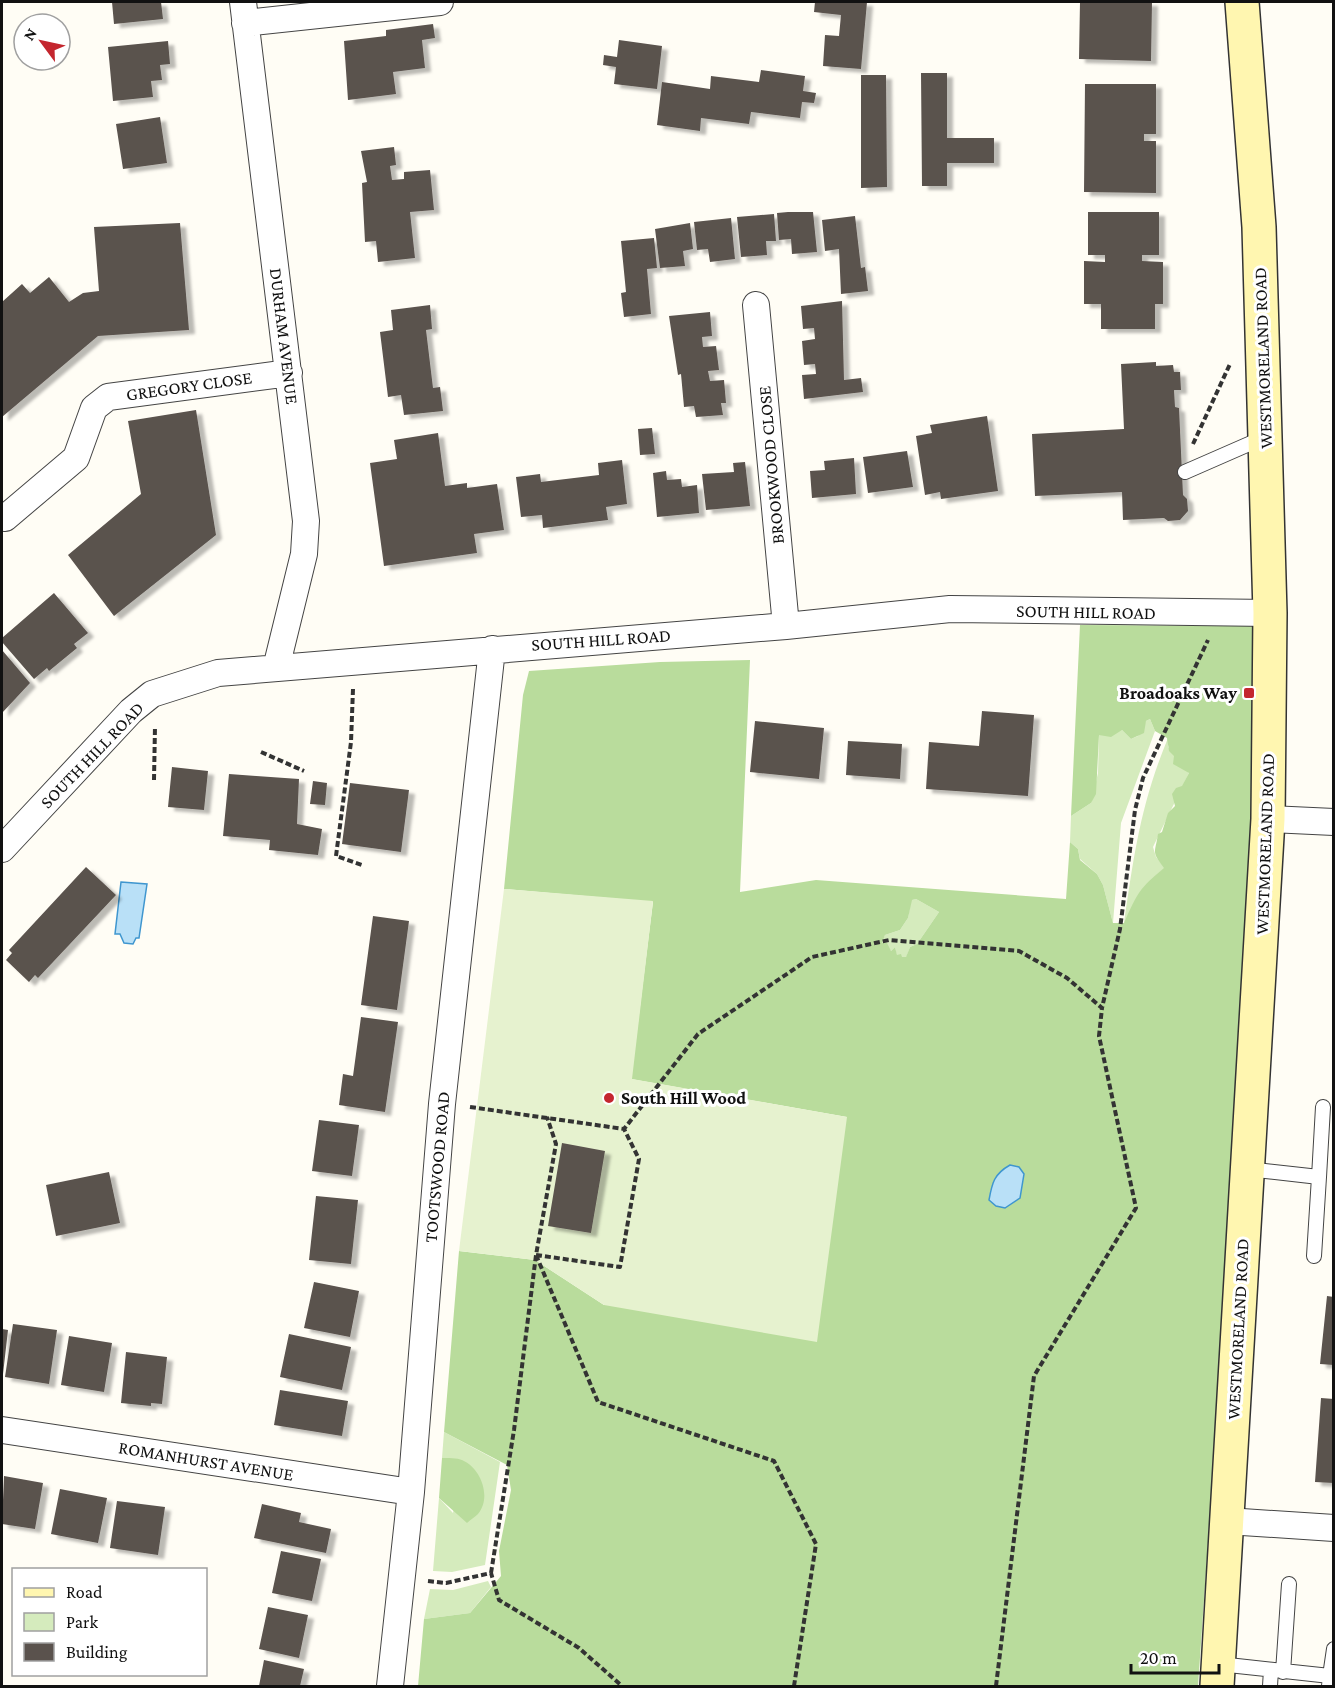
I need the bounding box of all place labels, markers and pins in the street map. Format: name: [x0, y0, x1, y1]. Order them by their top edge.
place label: Broadoaks Way: [1119, 683, 1237, 703]
marker: Broadoaks Way: [1242, 686, 1256, 700]
place label: South Hill Wood: [621, 1088, 746, 1108]
marker: South Hill Wood: [602, 1091, 616, 1105]

